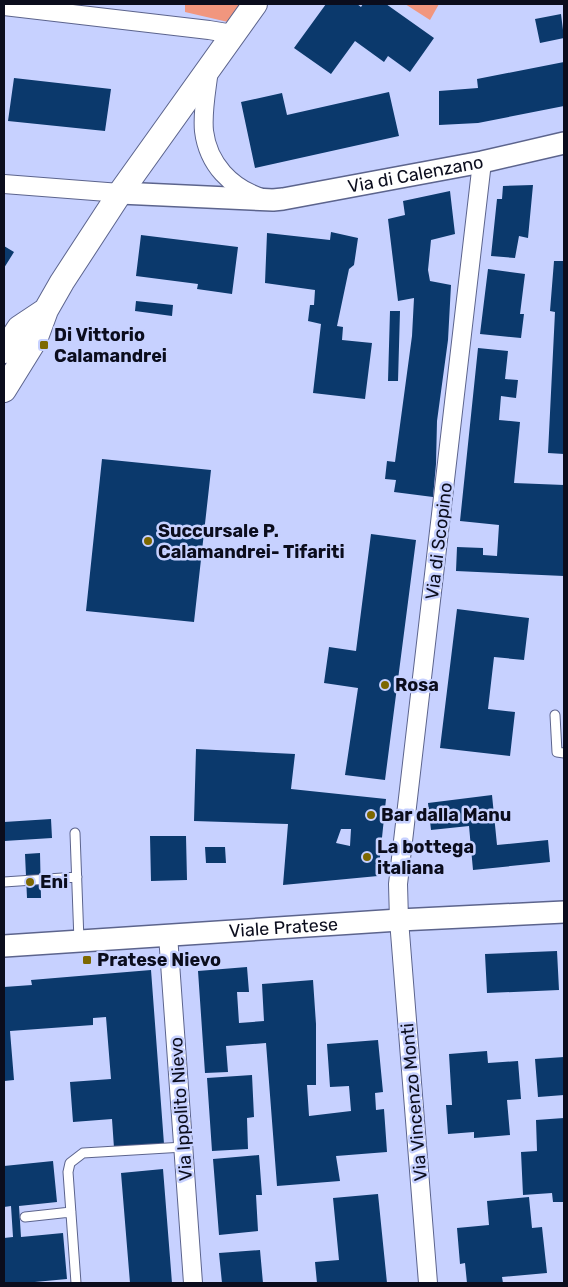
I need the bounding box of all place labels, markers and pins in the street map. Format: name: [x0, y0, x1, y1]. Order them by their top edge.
place label: Di Vittorio Calamandrei: [54, 324, 167, 367]
marker: Di Vittorio Calamandrei: [38, 339, 50, 351]
place label: Succursale P. Calamandrei- Tifariti: [158, 520, 345, 563]
marker: Succursale P. Calamandrei- Tifariti: [142, 535, 154, 547]
place label: Rosa: [395, 674, 439, 696]
marker: Rosa: [379, 679, 391, 691]
place label: Bar dalla Manu: [381, 804, 511, 826]
marker: Bar dalla Manu: [365, 809, 377, 821]
place label: La bottega italiana: [377, 836, 474, 879]
marker: La bottega italiana: [361, 851, 373, 863]
place label: Eni: [40, 871, 68, 893]
marker: Eni: [24, 876, 36, 888]
place label: Pratese Nievo: [97, 949, 221, 971]
marker: Pratese Nievo: [81, 954, 93, 966]

